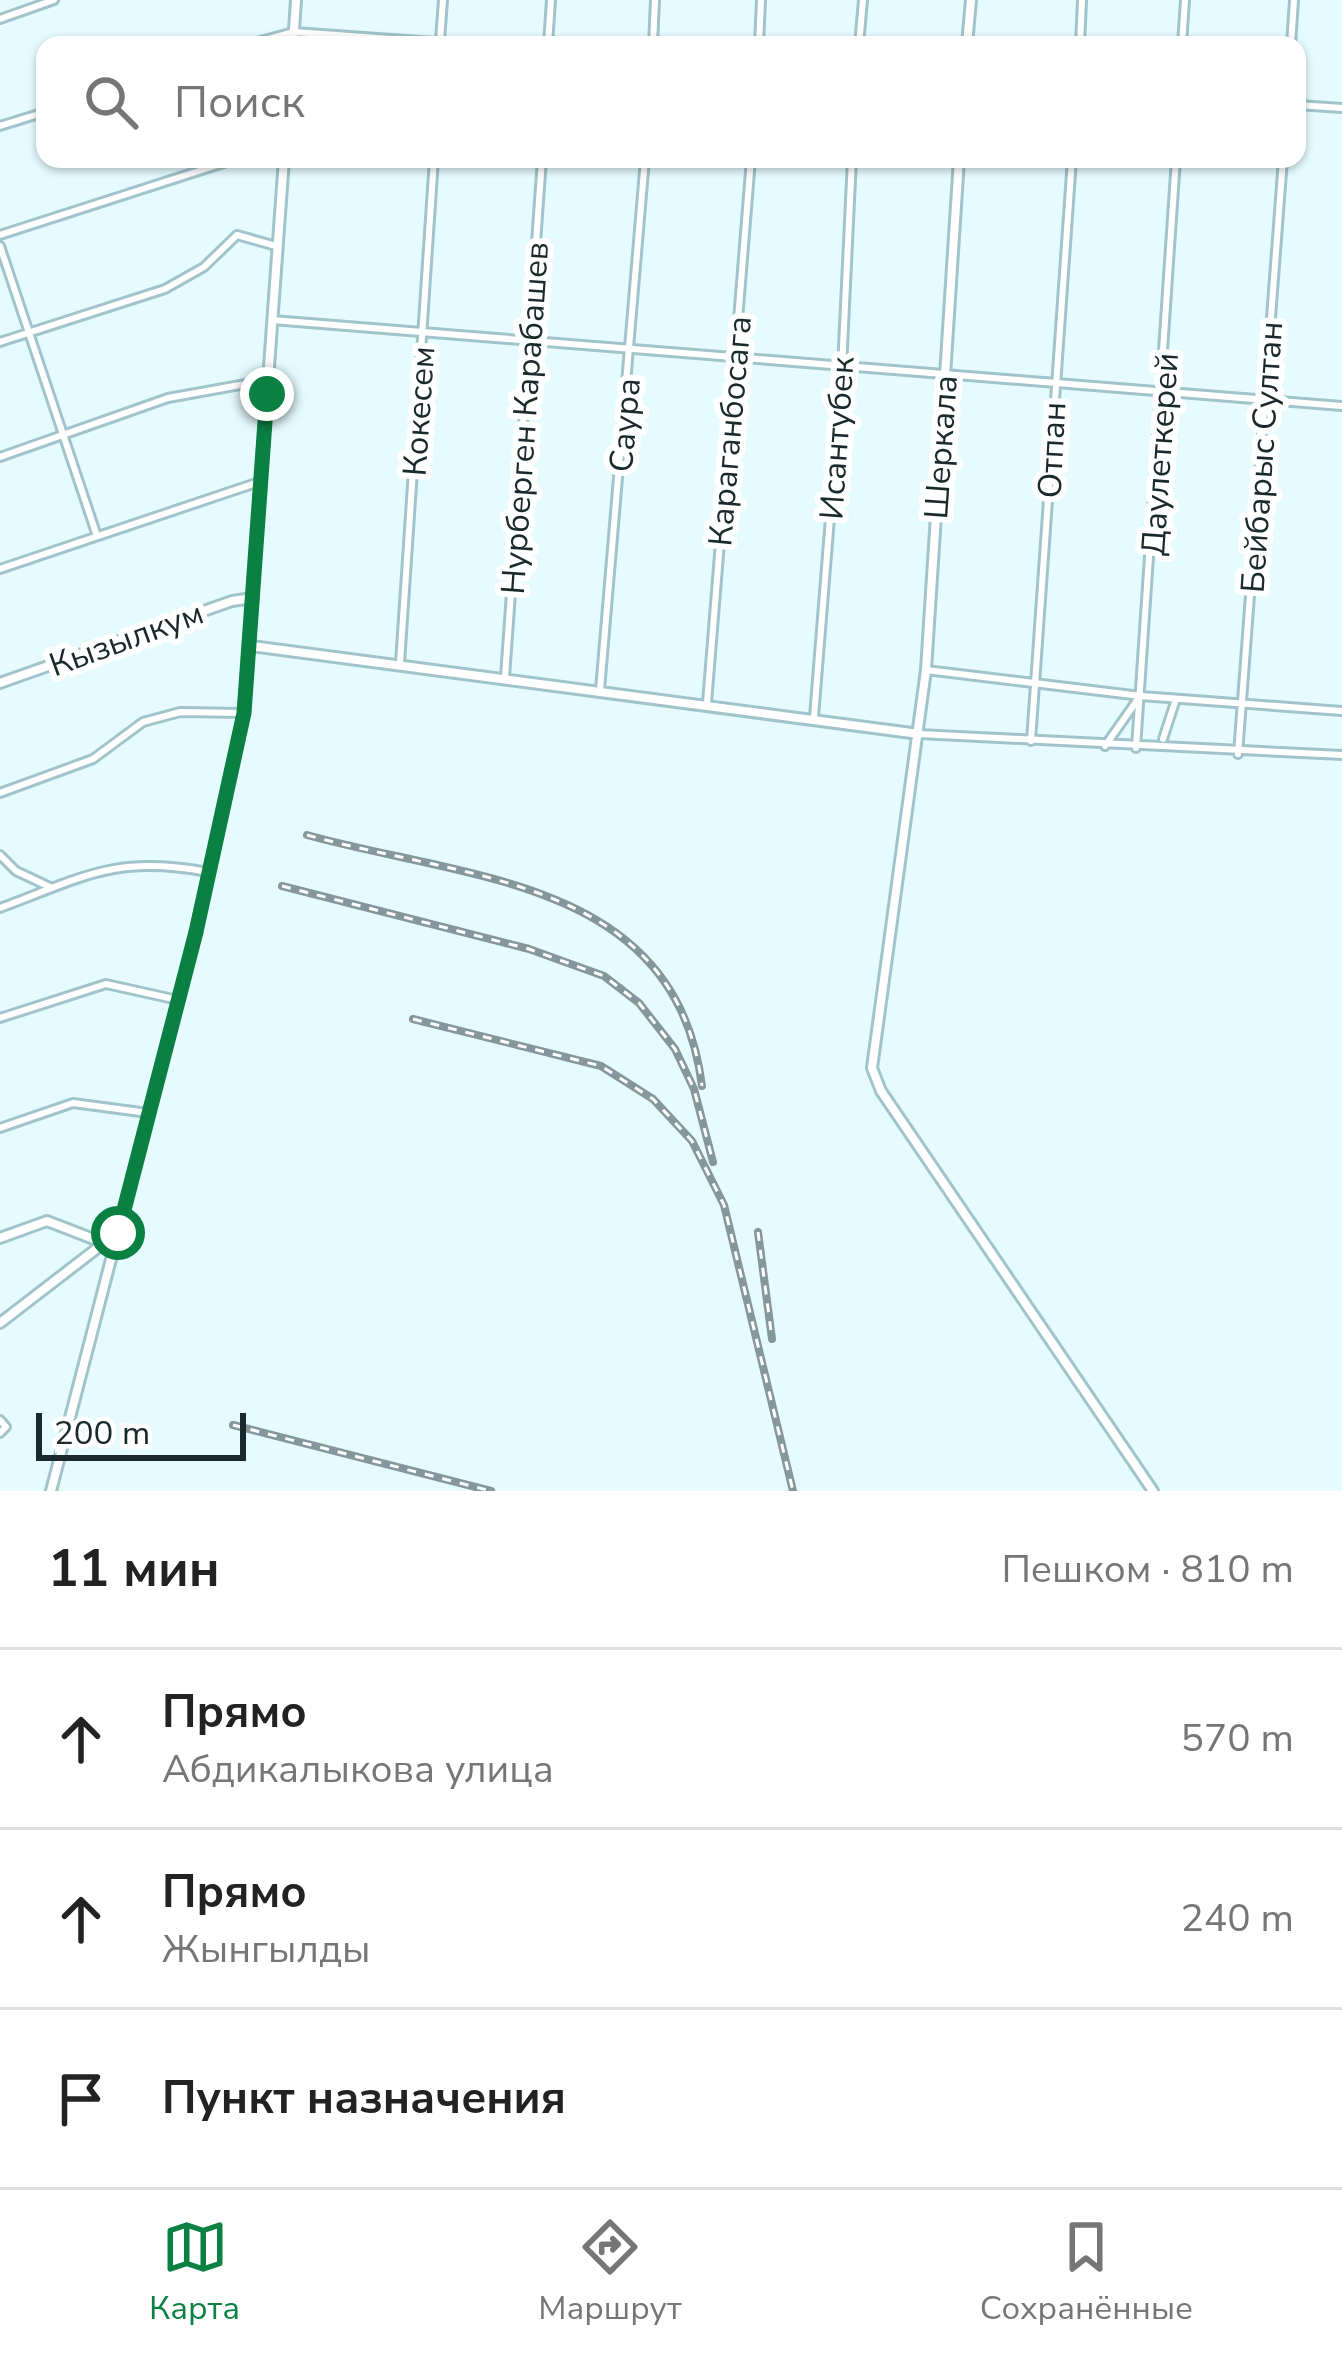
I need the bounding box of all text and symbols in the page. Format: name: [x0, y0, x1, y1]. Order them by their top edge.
search box: [36, 36, 1306, 168]
icon: search: [78, 69, 144, 135]
text: Поиск: [174, 72, 305, 133]
street label: Нурберген Карабашев: [491, 240, 560, 596]
street label: Караганбосага: [698, 314, 763, 548]
street label: Бейбарыс Султан: [1231, 320, 1294, 594]
street label: Кокесем: [393, 345, 446, 478]
street label: Даулеткерей: [1131, 351, 1190, 557]
street label: Исантубек: [809, 355, 866, 521]
route end: [240, 367, 294, 421]
street label: Шеркала: [914, 374, 969, 521]
street label: Саура: [599, 376, 652, 474]
street label: Отпан: [1028, 401, 1077, 499]
street label: Кызылкум: [43, 591, 210, 688]
route start: [91, 1206, 145, 1260]
scale bar: [36, 1407, 246, 1460]
text: 200 m: [54, 1411, 150, 1456]
text: 11 мин: [48, 1534, 220, 1604]
text: Пешком · 810 m: [1001, 1543, 1294, 1596]
text: Прямо: [162, 1682, 307, 1743]
icon: ahead: [48, 1706, 114, 1772]
text: 570 m: [1180, 1712, 1294, 1765]
text: Абдикалыкова улица: [162, 1743, 554, 1796]
text: Прямо: [162, 1862, 307, 1923]
icon: ahead: [48, 1886, 114, 1952]
text: 240 m: [1180, 1892, 1294, 1945]
text: Жынгылды: [162, 1923, 371, 1976]
icon: arrive: [48, 2066, 114, 2132]
text: Пункт назначения: [162, 2068, 566, 2129]
tab: Карта: [149, 2214, 240, 2331]
tab: Маршрут: [538, 2214, 682, 2331]
tab: Сохранённые: [980, 2214, 1193, 2331]

